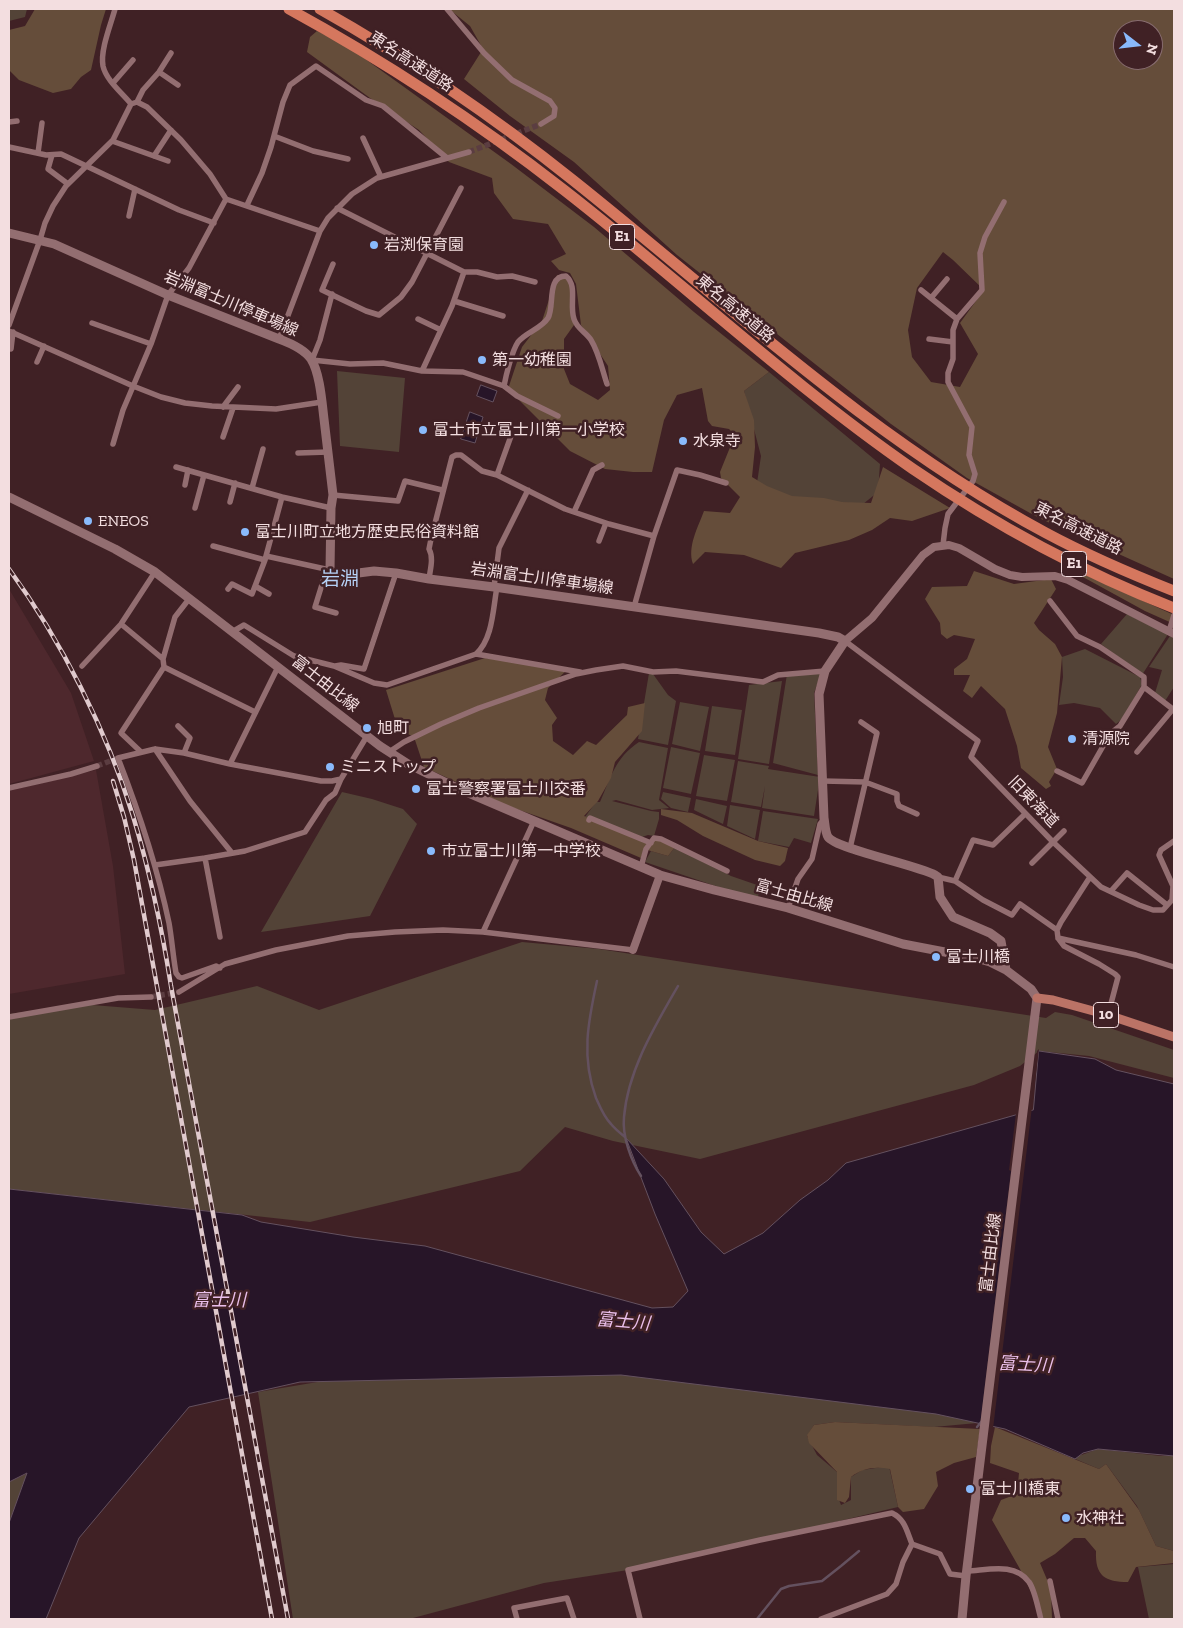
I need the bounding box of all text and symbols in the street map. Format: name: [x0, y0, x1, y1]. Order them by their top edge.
north arrow: [1113, 20, 1163, 70]
street label: 東名高速道路: [366, 28, 456, 96]
text: N: [1142, 42, 1162, 56]
road number: E1: [610, 224, 634, 250]
place label: 岩渕保育園: [384, 235, 464, 255]
marker: 岩渕保育園: [368, 239, 380, 251]
street label: 岩淵富士川停車場線: [161, 267, 301, 341]
street label: 東名高速道路: [692, 271, 778, 347]
place label: 第一幼稚園: [492, 350, 572, 370]
marker: 第一幼稚園: [476, 354, 488, 366]
place label: 富士市立富士川第一小学校: [433, 420, 625, 440]
marker: 富士市立富士川第一小学校: [417, 424, 429, 436]
place label: 水泉寺: [693, 431, 741, 451]
marker: 水泉寺: [677, 435, 689, 447]
street label: 東名高速道路: [1031, 499, 1125, 559]
place label: ENEOS: [98, 511, 149, 531]
marker: ENEOS: [82, 515, 94, 527]
place label: 富士川町立地方歴史民俗資料館: [255, 522, 479, 542]
marker: 富士川町立地方歴史民俗資料館: [239, 526, 251, 538]
road number: E1: [1062, 552, 1086, 576]
street label: 岩淵富士川停車場線: [469, 559, 615, 599]
district label: 岩淵: [321, 569, 359, 591]
street label: 富士由比線: [288, 652, 362, 716]
place label: 旭町: [377, 718, 409, 738]
marker: 旭町: [361, 722, 373, 734]
place label: 清源院: [1082, 729, 1130, 749]
marker: 清源院: [1066, 733, 1078, 745]
place label: ミニストップ: [340, 757, 436, 777]
marker: ミニストップ: [324, 761, 336, 773]
street label: 旧東海道: [1004, 772, 1062, 832]
place label: 富士警察署富士川交番: [426, 779, 586, 799]
marker: 富士警察署富士川交番: [410, 783, 422, 795]
place label: 市立富士川第一中学校: [441, 841, 601, 861]
marker: 市立富士川第一中学校: [425, 845, 437, 857]
street label: 富士由比線: [753, 876, 835, 916]
place label: 富士川橋: [946, 947, 1010, 967]
marker: 富士川橋: [930, 951, 942, 963]
road number: 10: [1094, 1002, 1118, 1028]
street label: 富士由比線: [977, 1212, 1005, 1294]
water label: 富士川: [192, 1290, 246, 1312]
water label: 富士川: [595, 1309, 651, 1335]
water label: 富士川: [997, 1353, 1053, 1377]
place label: 富士川橋東: [980, 1479, 1060, 1499]
marker: 富士川橋東: [964, 1483, 976, 1495]
place label: 水神社: [1076, 1508, 1124, 1528]
marker: 水神社: [1060, 1512, 1072, 1524]

